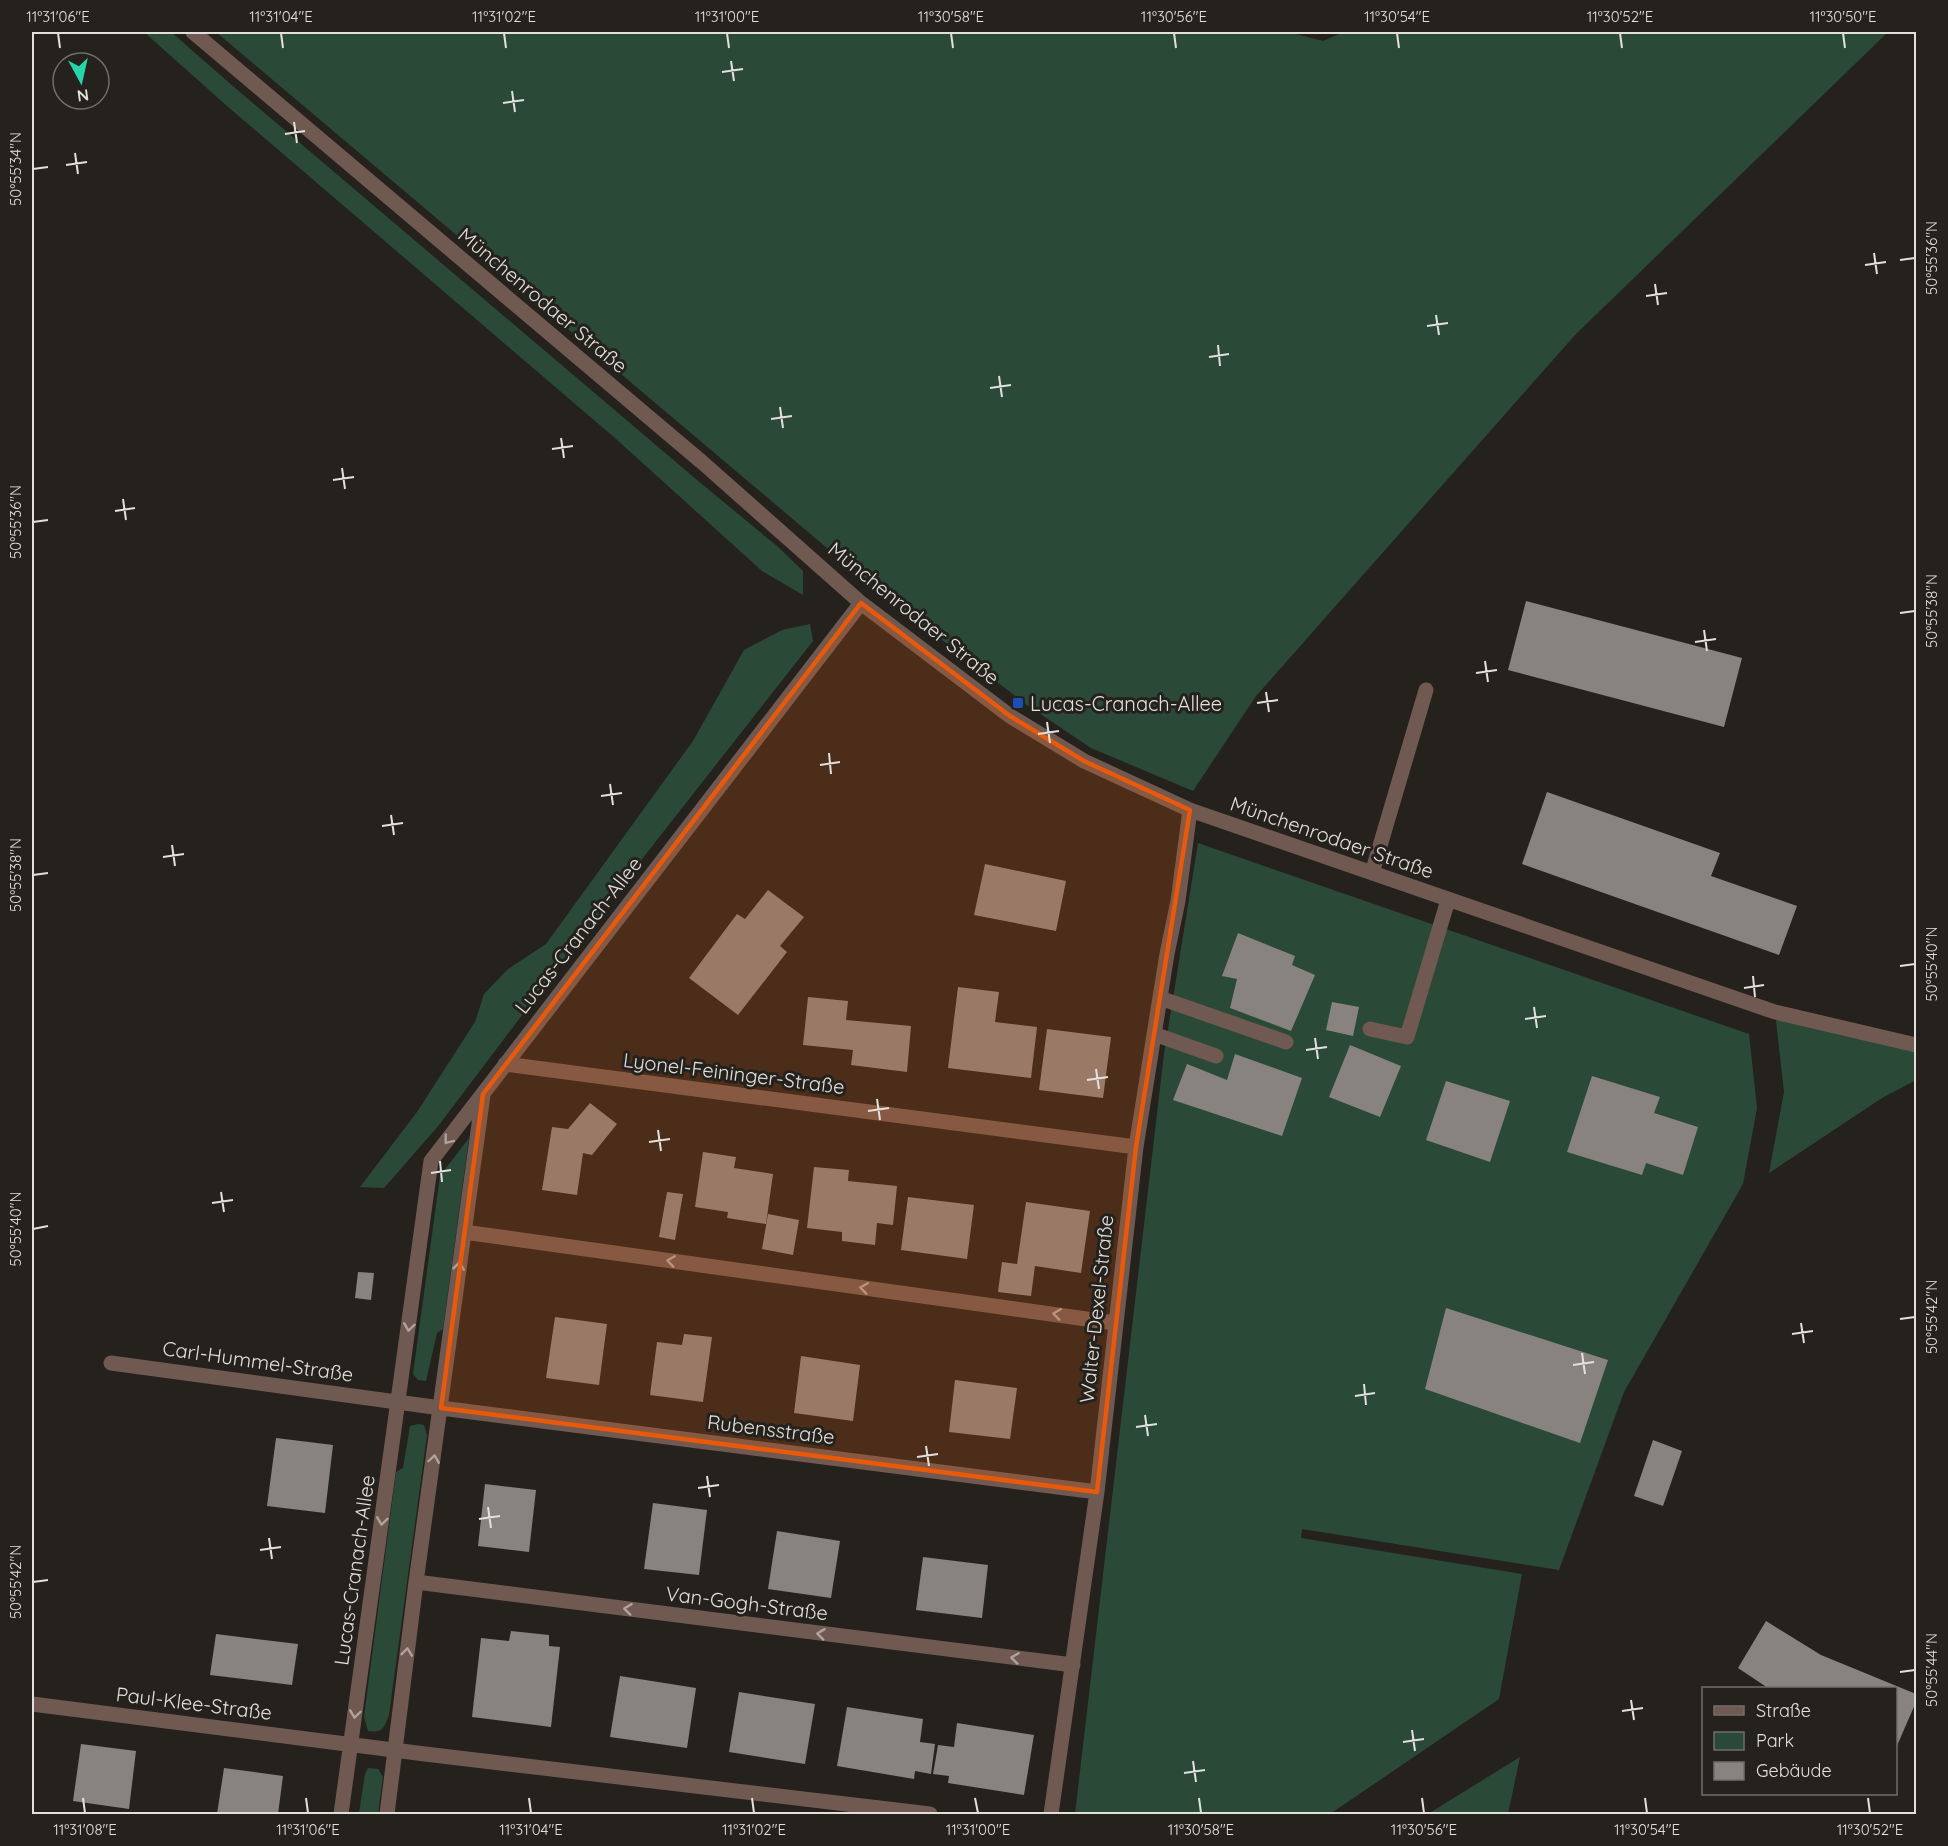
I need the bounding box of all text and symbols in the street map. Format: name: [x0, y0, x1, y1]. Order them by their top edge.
text: 11°31'06"E: [26, 7, 90, 26]
text: 11°31'04"E: [249, 7, 313, 26]
text: 11°31'02"E: [472, 7, 536, 26]
text: 11°31'00"E: [695, 7, 759, 26]
text: 11°30'58"E: [918, 7, 984, 26]
text: 11°30'56"E: [1141, 7, 1207, 26]
text: 11°30'54"E: [1364, 7, 1430, 26]
text: 11°30'52"E: [1587, 7, 1653, 26]
text: 11°30'50"E: [1809, 7, 1877, 26]
north arrow: [51, 51, 111, 111]
text: N: [76, 85, 90, 107]
text: 50°55'34"N: [6, 132, 25, 206]
text: 50°55'36"N: [1922, 221, 1941, 295]
street label: Münchenrodaer Straße: [453, 222, 633, 378]
text: 50°55'36"N: [6, 485, 25, 559]
street label: Münchenrodaer Straße: [823, 536, 1005, 690]
text: 50°55'38"N: [1922, 574, 1941, 648]
place label: Lucas-Cranach-Allee: [1030, 691, 1222, 716]
marker: Lucas-Cranach-Allee: [1011, 696, 1025, 710]
street label: Münchenrodaer Straße: [1227, 790, 1437, 884]
text: 50°55'38"N: [6, 838, 25, 912]
street label: Lucas-Cranach-Allee: [509, 852, 647, 1018]
text: 50°55'40"N: [1922, 927, 1941, 1001]
street label: Lyonel-Feininger-Straße: [622, 1047, 846, 1099]
one-way arrow: [444, 1133, 455, 1144]
text: 50°55'40"N: [6, 1192, 25, 1266]
street label: Walter-Dexel-Straße: [1074, 1214, 1118, 1404]
one-way arrow: [666, 1255, 676, 1267]
one-way arrow: [453, 1261, 465, 1270]
text: 50°55'42"N: [1922, 1280, 1941, 1354]
one-way arrow: [860, 1282, 869, 1294]
one-way arrow: [1053, 1309, 1062, 1321]
one-way arrow: [403, 1323, 415, 1332]
street label: Carl-Hummel-Straße: [161, 1335, 355, 1387]
street label: Rubensstraße: [706, 1409, 836, 1449]
one-way arrow: [427, 1454, 439, 1464]
street label: Lucas-Cranach-Allee: [328, 1473, 380, 1667]
one-way arrow: [376, 1516, 389, 1525]
text: 50°55'42"N: [6, 1545, 25, 1619]
street label: Van-Gogh-Straße: [664, 1581, 830, 1625]
one-way arrow: [623, 1604, 632, 1616]
one-way arrow: [817, 1628, 826, 1640]
text: 50°55'44"N: [1922, 1633, 1941, 1707]
one-way arrow: [400, 1648, 413, 1657]
one-way arrow: [1010, 1652, 1019, 1665]
street label: Paul-Klee-Straße: [115, 1681, 273, 1725]
legend: [1702, 1687, 1897, 1795]
text: Straße: [1756, 1699, 1811, 1722]
one-way arrow: [350, 1709, 362, 1718]
text: Park: [1756, 1729, 1794, 1752]
text: Gebäude: [1756, 1759, 1832, 1782]
text: 11°31'08"E: [53, 1820, 117, 1839]
text: 11°31'06"E: [276, 1820, 340, 1839]
text: 11°31'04"E: [499, 1820, 563, 1839]
text: 11°31'02"E: [722, 1820, 786, 1839]
text: 11°31'00"E: [946, 1820, 1010, 1839]
text: 11°30'58"E: [1168, 1820, 1234, 1839]
text: 11°30'56"E: [1391, 1820, 1457, 1839]
text: 11°30'54"E: [1614, 1820, 1680, 1839]
text: 11°30'52"E: [1837, 1820, 1903, 1839]

